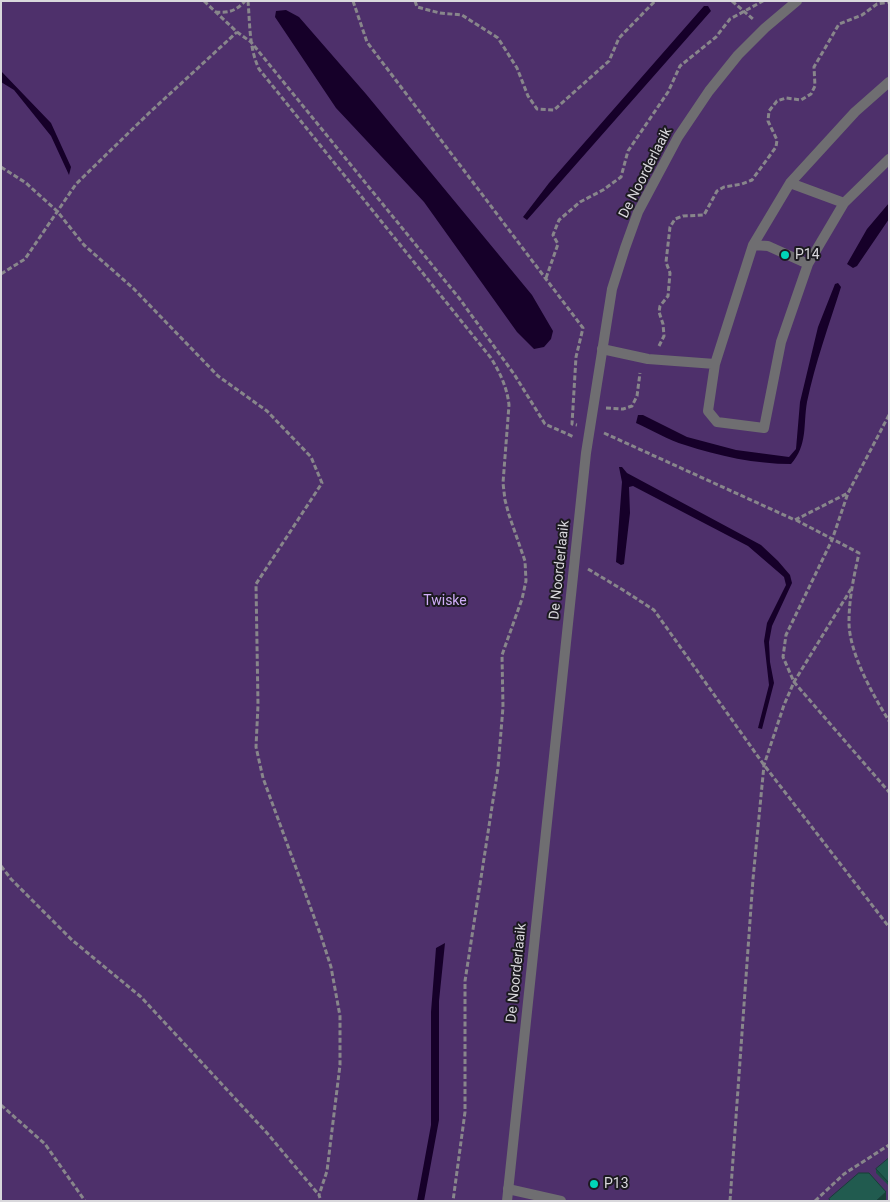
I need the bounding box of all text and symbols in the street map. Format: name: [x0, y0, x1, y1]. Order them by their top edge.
street label: De Noorderlaaik: [616, 125, 676, 221]
place label: P14: [795, 247, 820, 263]
marker: P14: [779, 249, 791, 261]
street label: De Noorderlaaik: [546, 519, 574, 621]
park label: Twiske: [423, 593, 467, 609]
street label: De Noorderlaaik: [503, 922, 531, 1024]
place label: P13: [604, 1176, 629, 1192]
marker: P13: [588, 1178, 600, 1190]

